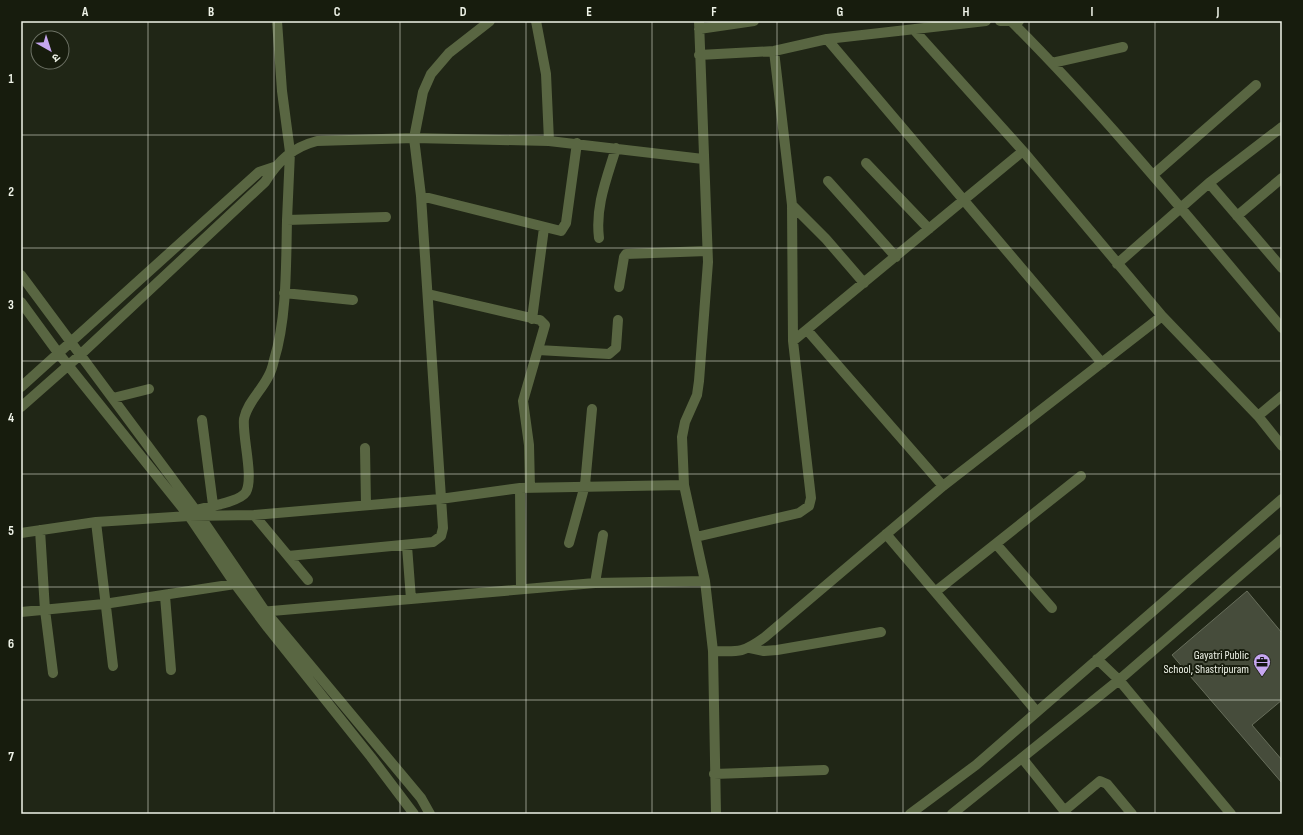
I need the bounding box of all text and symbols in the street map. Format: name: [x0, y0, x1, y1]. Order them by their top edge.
text: A: [81, 4, 89, 20]
text: B: [208, 4, 214, 20]
text: C: [334, 4, 341, 20]
text: D: [460, 4, 467, 20]
text: E: [586, 4, 592, 20]
text: F: [711, 4, 717, 20]
text: G: [837, 4, 844, 20]
text: H: [963, 4, 970, 20]
text: I: [1091, 4, 1094, 20]
text: J: [1216, 4, 1220, 20]
north arrow: [30, 30, 70, 70]
text: उ: [49, 50, 63, 65]
text: 1: [8, 71, 14, 87]
text: 2: [8, 184, 14, 200]
text: 3: [8, 297, 14, 313]
text: 4: [8, 410, 14, 426]
text: 5: [8, 523, 14, 539]
text: 6: [8, 636, 14, 652]
place label: Gayatri Public School, Shastripuram: [1163, 648, 1249, 677]
office icon: Gayatri Public School, Shastripuram: [1252, 652, 1272, 677]
text: 7: [8, 749, 14, 765]

